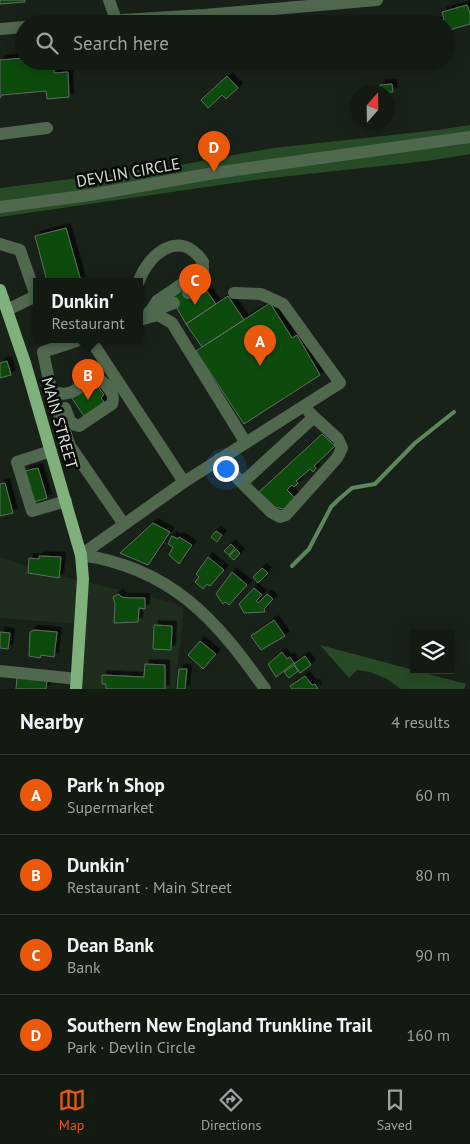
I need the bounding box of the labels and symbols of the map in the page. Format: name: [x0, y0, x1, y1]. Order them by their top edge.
north arrow: [350, 85, 395, 130]
pin: D: [198, 131, 230, 172]
street label: DEVLIN CIRCLE: [75, 153, 181, 191]
pin: C: [179, 264, 211, 305]
pin: A: [244, 325, 276, 366]
pin: B: [72, 359, 104, 400]
street label: MAIN STREET: [37, 375, 83, 471]
your location: [213, 456, 239, 482]

